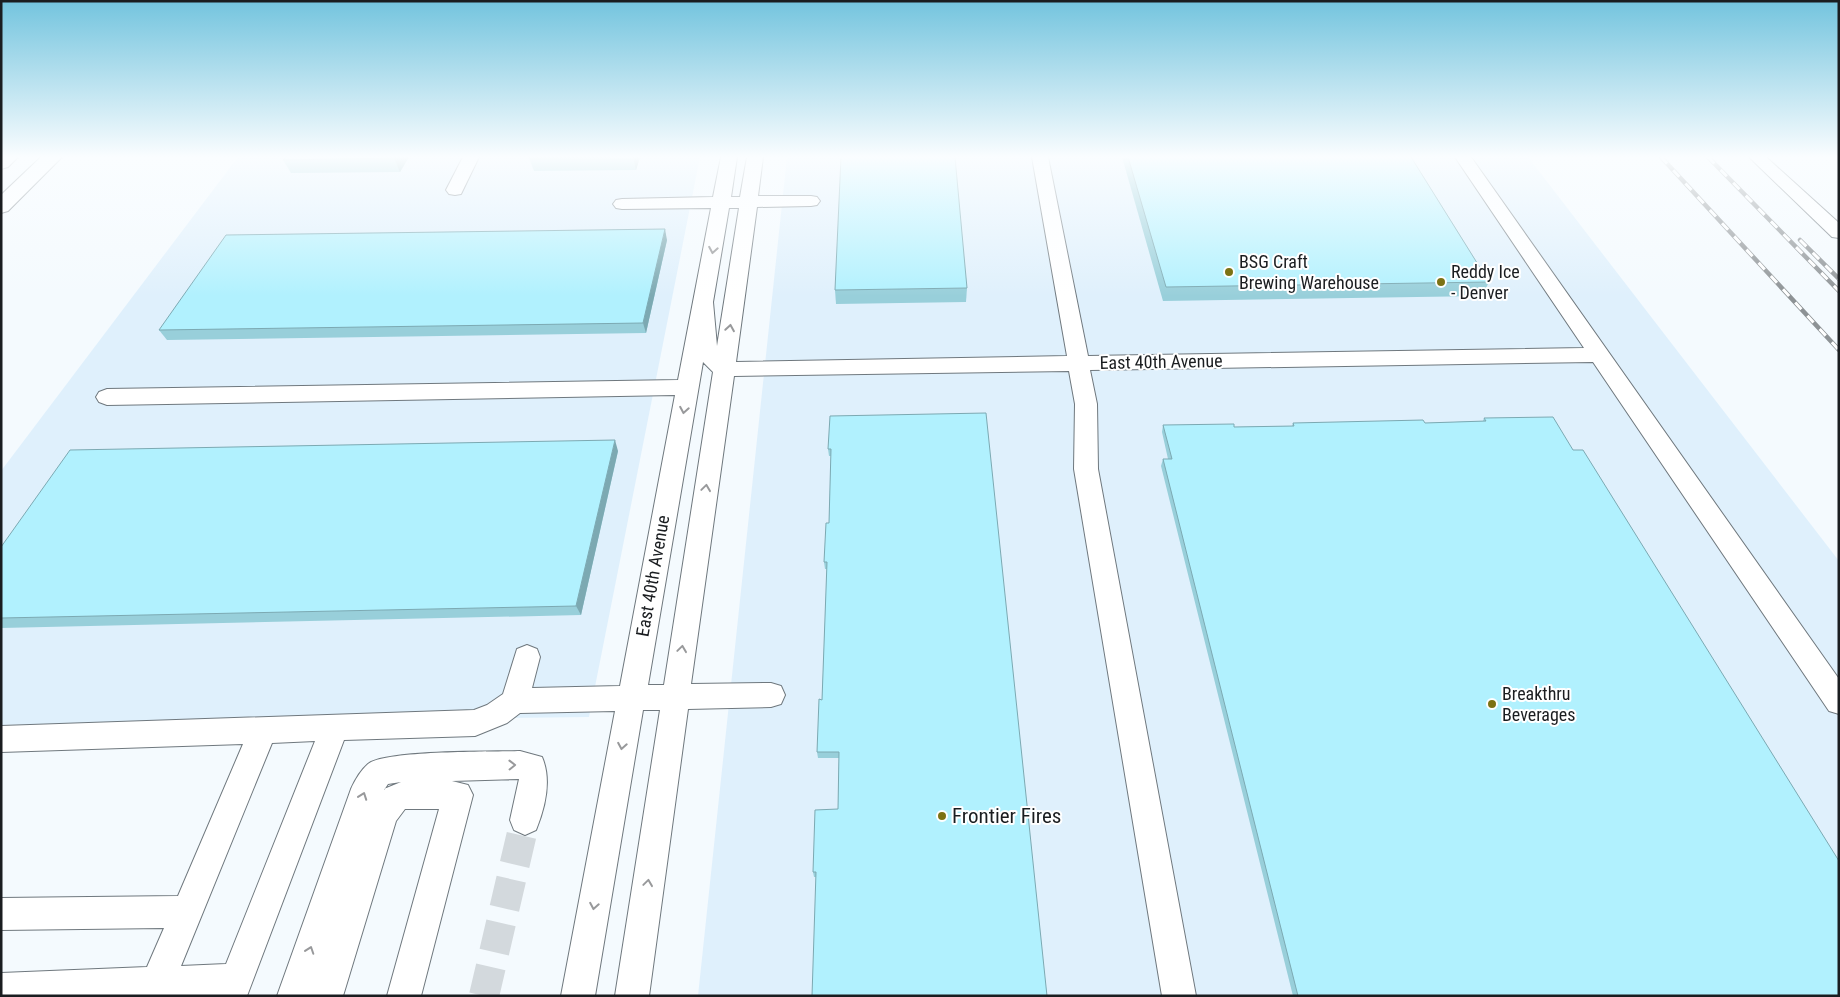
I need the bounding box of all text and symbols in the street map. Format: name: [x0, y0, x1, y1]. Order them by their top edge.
one-way arrow: [708, 246, 718, 255]
place label: BSG Craft Brewing Warehouse: [1239, 251, 1379, 293]
place label: Reddy Ice - Denver: [1451, 261, 1520, 303]
marker: BSG Craft Brewing Warehouse: [1223, 266, 1235, 278]
marker: Reddy Ice - Denver: [1435, 276, 1447, 288]
one-way arrow: [724, 323, 734, 332]
street label: East 40th Avenue: [1099, 350, 1223, 373]
one-way arrow: [679, 406, 689, 415]
one-way arrow: [700, 484, 711, 492]
street label: East 40th Avenue: [631, 514, 674, 638]
one-way arrow: [677, 645, 687, 654]
place label: Breakthru Beverages: [1502, 683, 1575, 725]
marker: Breakthru Beverages: [1486, 698, 1498, 710]
one-way arrow: [618, 742, 628, 751]
one-way arrow: [509, 760, 517, 771]
one-way arrow: [357, 792, 367, 801]
place label: Frontier Fires: [952, 804, 1061, 828]
marker: Frontier Fires: [936, 810, 948, 822]
one-way arrow: [642, 879, 653, 887]
one-way arrow: [590, 902, 600, 911]
one-way arrow: [304, 946, 314, 954]

